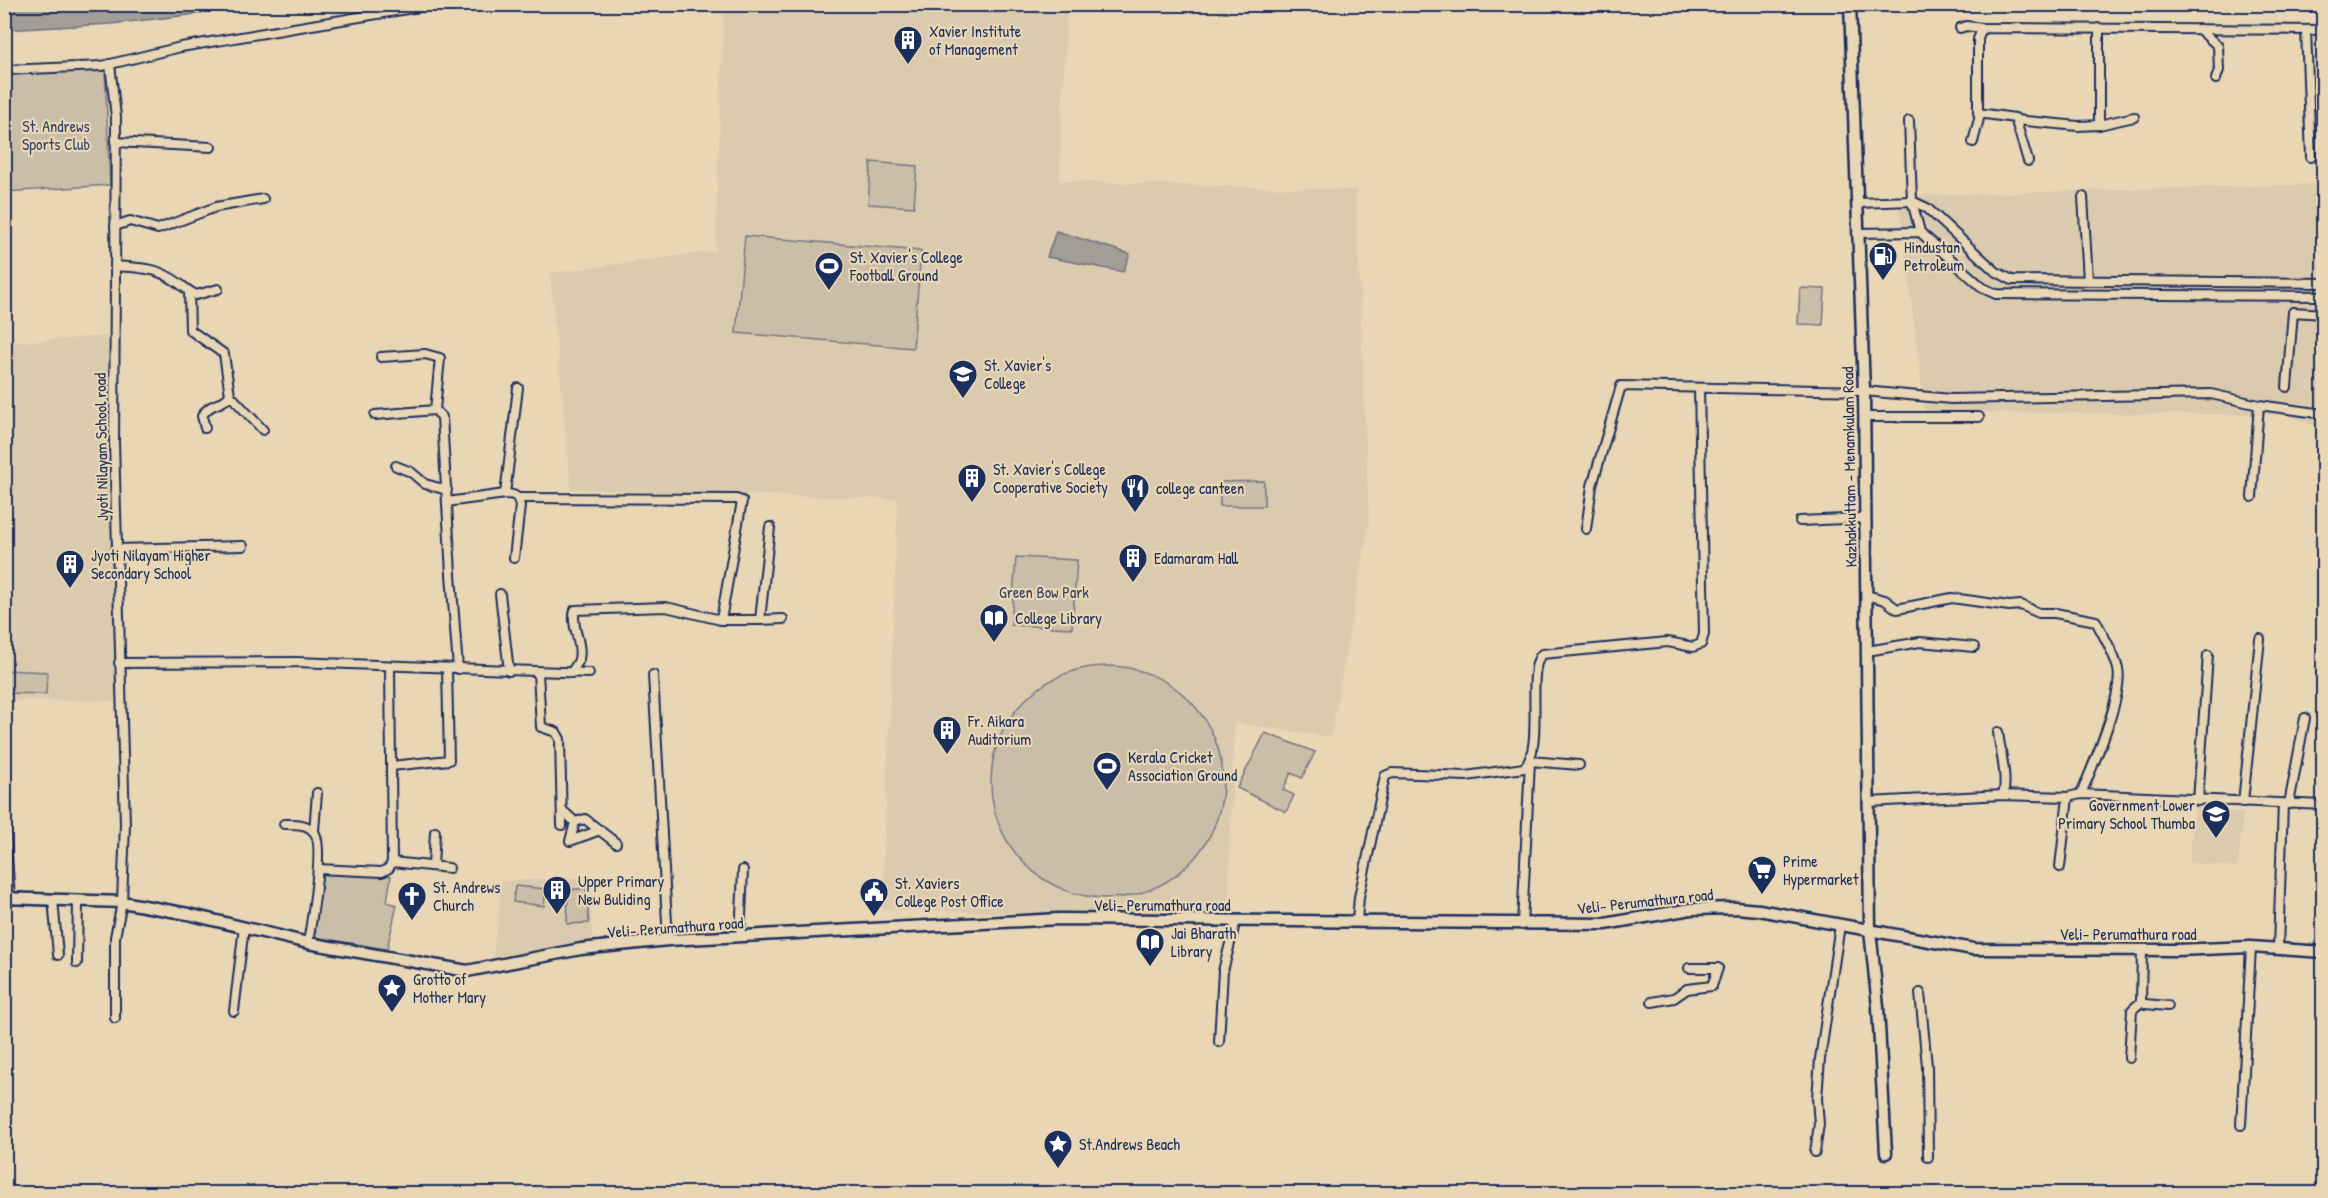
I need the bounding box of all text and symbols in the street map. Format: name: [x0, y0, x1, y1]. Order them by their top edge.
place label: Xavier Institute of Management: [929, 20, 1022, 60]
building icon: Xavier Institute of Management: [892, 24, 924, 66]
park label: St. Andrews Sports Club: [22, 115, 90, 155]
place label: Hindustan Petroleum: [1904, 236, 1964, 276]
fuel station icon: Hindustan Petroleum: [1867, 240, 1899, 282]
place label: St. Xavier's College Football Ground: [849, 246, 963, 286]
sports icon: St. Xavier's College Football Ground: [813, 250, 845, 292]
place label: St. Xavier's College: [984, 354, 1051, 394]
school or university icon: St. Xavier's College: [947, 358, 979, 400]
street label: Kazhakkuttam - Menamkulam Road: [1836, 366, 1862, 568]
street label: Jyoti Nilayam School road: [89, 373, 113, 521]
place label: St. Xavier's College Cooperative Society: [993, 458, 1108, 498]
building icon: St. Xavier's College Cooperative Society: [956, 462, 988, 504]
restaurant icon: college canteen: [1119, 472, 1151, 514]
place label: college canteen: [1156, 477, 1244, 499]
building icon: Edamaram Hall: [1117, 542, 1149, 584]
place label: Jyoti Nilayam Higher Secondary School: [91, 544, 211, 584]
place label: Edamaram Hall: [1154, 547, 1238, 569]
building icon: Jyoti Nilayam Higher Secondary School: [54, 548, 86, 590]
park label: Green Bow Park: [999, 581, 1089, 603]
library icon: College Library: [978, 602, 1010, 644]
place label: College Library: [1015, 607, 1102, 629]
place label: Fr. Aikara Auditorium: [967, 710, 1031, 750]
building icon: Fr. Aikara Auditorium: [931, 714, 963, 756]
place label: Kerala Cricket Association Ground: [1128, 746, 1237, 786]
sports icon: Kerala Cricket Association Ground: [1091, 750, 1123, 792]
place label: Government Lower Primary School Thumba: [2058, 794, 2195, 834]
school or university icon: Government Lower Primary School Thumba: [2200, 798, 2232, 840]
place label: Prime Hypermarket: [1783, 850, 1859, 890]
supermarket icon: Prime Hypermarket: [1746, 854, 1778, 896]
place label: Upper Primary New Buliding: [578, 870, 664, 910]
place label: St. Xaviers College Post Office: [895, 872, 1004, 912]
building icon: Upper Primary New Buliding: [541, 874, 573, 916]
place label: St. Andrews Church: [433, 876, 500, 916]
public building icon: St. Xaviers College Post Office: [858, 876, 890, 918]
church icon: St. Andrews Church: [396, 880, 428, 922]
street label: Veli- Perumathura road: [1576, 883, 1714, 919]
street label: Veli- Perumathura road: [1094, 894, 1230, 916]
street label: Veli- Perumathura road: [606, 911, 744, 943]
place label: Jai Bharath Library: [1171, 922, 1236, 962]
street label: Veli- Perumathura road: [2060, 923, 2196, 945]
library icon: Jai Bharath Library: [1134, 926, 1166, 968]
place label: Grotto of Mother Mary: [413, 968, 486, 1008]
place icon: Grotto of Mother Mary: [376, 972, 408, 1014]
place icon: St.Andrews Beach: [1042, 1128, 1074, 1170]
place label: St.Andrews Beach: [1079, 1133, 1180, 1155]

